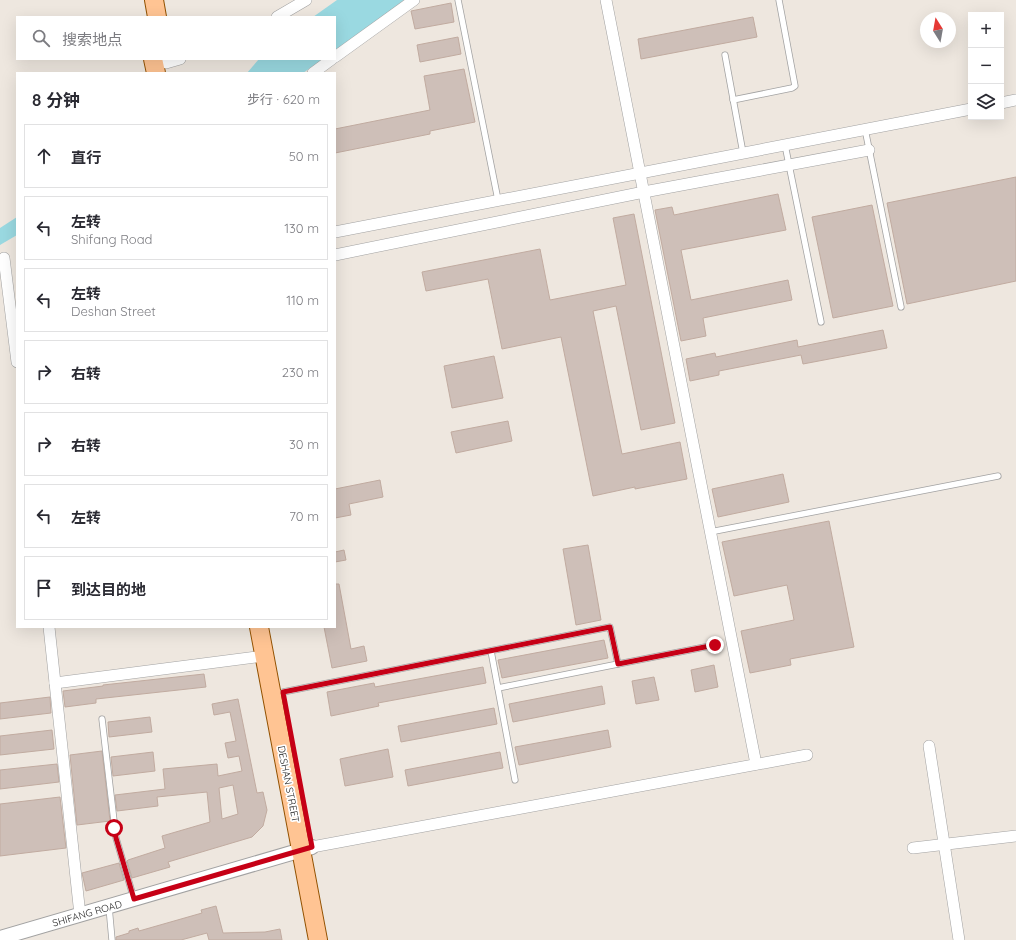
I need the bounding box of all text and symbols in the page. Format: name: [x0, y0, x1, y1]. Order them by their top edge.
north arrow: [920, 12, 956, 48]
map controls: [968, 12, 1004, 120]
button: +: [968, 12, 1004, 48]
search box: [16, 16, 336, 60]
icon: search: [30, 27, 52, 49]
text: 搜索地点: [62, 30, 122, 49]
button: −: [968, 48, 1004, 84]
button: layers: [968, 84, 1004, 120]
text: 8 分钟: [32, 89, 80, 110]
text: 步行 · 620 m: [247, 91, 320, 107]
icon: ahead: [33, 145, 55, 167]
text: 直行: [71, 148, 101, 167]
text: 50 m: [289, 148, 319, 164]
text: 左转: [71, 212, 101, 231]
icon: left: [33, 217, 55, 239]
text: 130 m: [284, 220, 319, 236]
text: Shifang Road: [71, 231, 152, 247]
text: 左转: [71, 284, 101, 303]
icon: left: [33, 289, 55, 311]
text: 110 m: [286, 292, 319, 308]
text: Deshan Street: [71, 303, 156, 319]
icon: right: [33, 361, 55, 383]
text: 右转: [71, 364, 101, 383]
text: 230 m: [282, 364, 319, 380]
icon: right: [33, 433, 55, 455]
text: 右转: [71, 436, 101, 455]
text: 30 m: [289, 436, 319, 452]
icon: left: [33, 505, 55, 527]
text: 左转: [71, 508, 101, 527]
text: 70 m: [289, 508, 319, 524]
icon: arrive: [33, 577, 55, 599]
text: 到达目的地: [71, 580, 146, 599]
route end: [706, 636, 724, 654]
street label: DESHAN STREET: [275, 745, 302, 824]
route start: [105, 819, 123, 837]
street label: SHIFANG ROAD: [51, 897, 124, 930]

